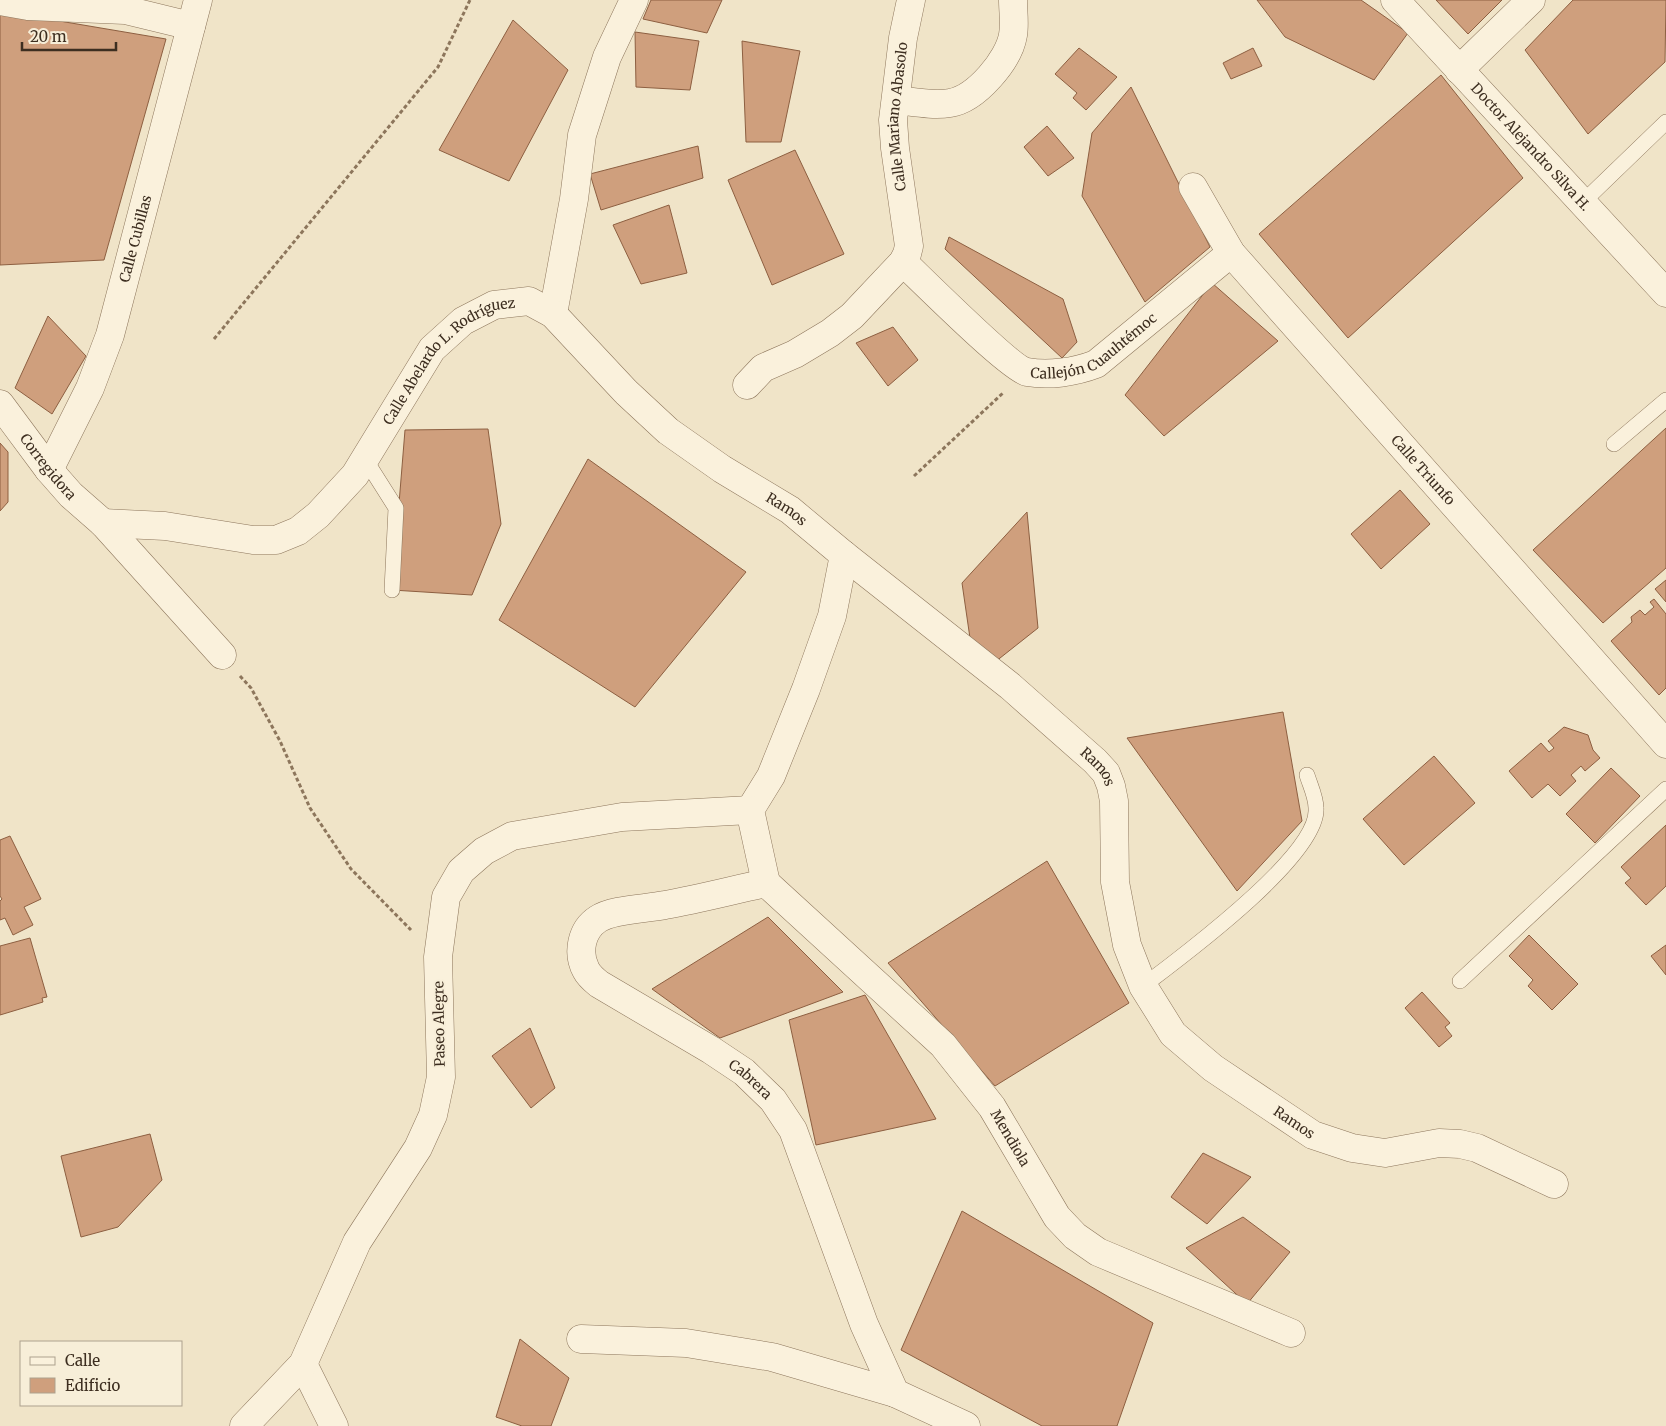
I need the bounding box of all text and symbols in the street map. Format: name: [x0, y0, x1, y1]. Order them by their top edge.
scale bar: [22, 20, 116, 52]
text: 20 m: [30, 27, 67, 46]
street label: Calle Mariano Abasolo: [884, 41, 911, 192]
street label: Doctor Alejandro Silva H.: [1467, 79, 1594, 215]
street label: Calle Cubillas: [115, 193, 155, 284]
street label: Calle Abelardo L. Rodríguez: [379, 294, 516, 428]
street label: Callejón Cuauhtémoc: [1030, 309, 1160, 383]
street label: Corregidora: [16, 430, 80, 504]
street label: Calle Triunfo: [1387, 431, 1459, 509]
street label: Ramos: [763, 489, 811, 530]
street label: Ramos: [1077, 743, 1119, 789]
street label: Paseo Alegre: [429, 981, 449, 1067]
street label: Cabrera: [725, 1055, 776, 1104]
street label: Ramos: [1270, 1102, 1318, 1143]
street label: Mendiola: [986, 1106, 1034, 1170]
legend: [20, 1341, 182, 1406]
text: Calle: [65, 1351, 100, 1370]
text: Edificio: [65, 1376, 121, 1395]

